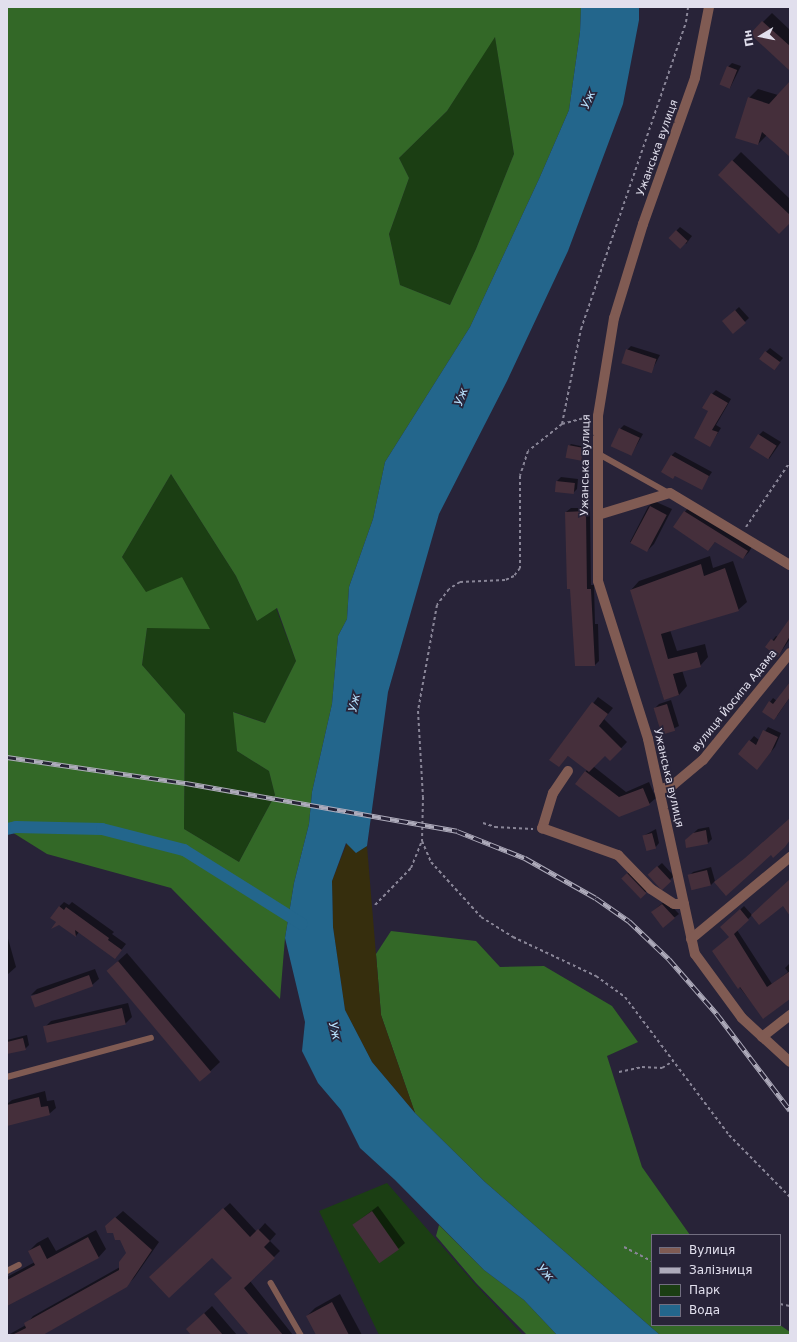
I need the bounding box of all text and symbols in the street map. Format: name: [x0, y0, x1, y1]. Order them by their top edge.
north arrow: [741, 16, 781, 56]
text: Пн: [741, 29, 757, 48]
water label: Уж: [579, 89, 599, 111]
street label: Ужанська вулиця: [634, 98, 682, 198]
water label: Уж: [452, 386, 472, 408]
street label: Ужанська вулиця: [579, 414, 593, 516]
street label: вулиця Йосипа Адама: [690, 647, 780, 755]
water label: Уж: [346, 693, 364, 713]
street label: Ужанська вулиця: [650, 727, 686, 829]
water label: Уж: [325, 1020, 343, 1042]
legend: [651, 1234, 781, 1326]
text: Вулиця: [689, 1243, 735, 1257]
water label: Уж: [534, 1261, 556, 1285]
text: Залізниця: [689, 1263, 752, 1277]
text: Парк: [689, 1283, 720, 1297]
text: Вода: [689, 1303, 720, 1317]

